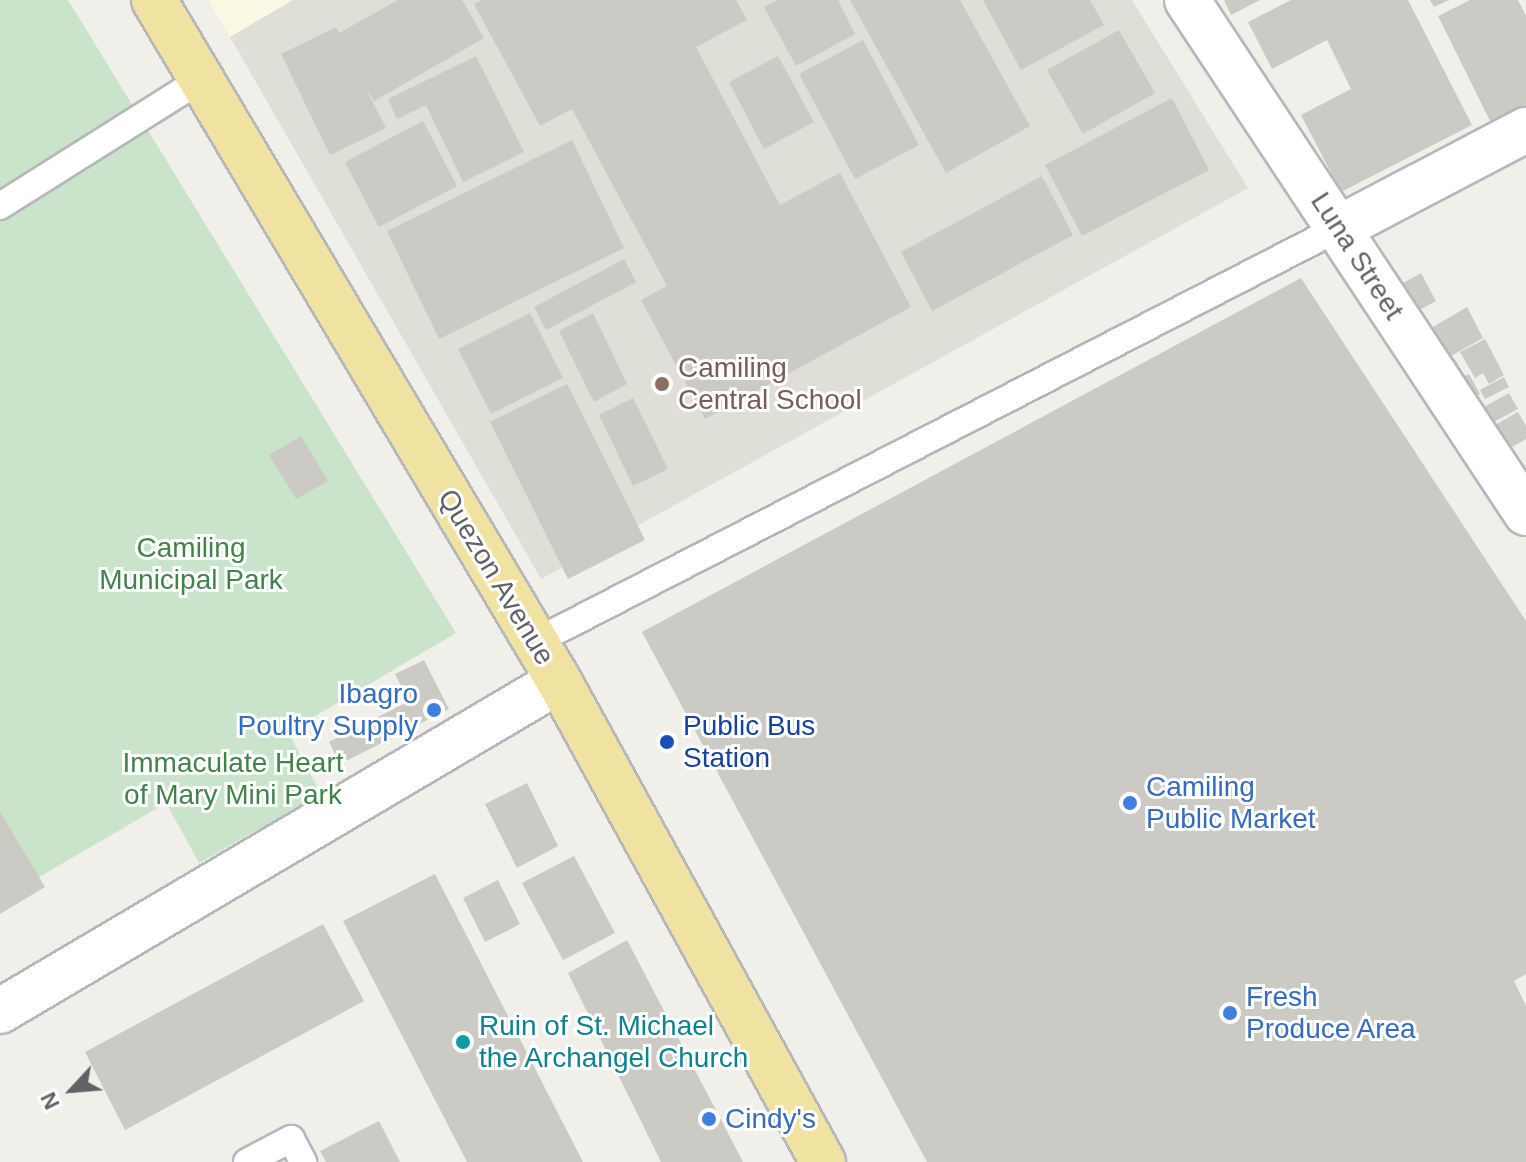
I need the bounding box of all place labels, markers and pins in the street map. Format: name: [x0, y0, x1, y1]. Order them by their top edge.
place label: Camiling Central School: [678, 351, 862, 417]
marker: Camiling Central School: [653, 375, 671, 393]
place label: Ibagro Poultry Supply: [237, 677, 418, 743]
marker: Ibagro Poultry Supply: [425, 701, 443, 719]
place label: Public Bus Station: [683, 709, 815, 775]
marker: Public Bus Station: [658, 733, 676, 751]
place label: Camiling Public Market: [1146, 770, 1316, 836]
marker: Camiling Public Market: [1121, 794, 1139, 812]
place label: Fresh Produce Area: [1246, 980, 1417, 1046]
marker: Fresh Produce Area: [1221, 1004, 1239, 1022]
place label: Ruin of St. Michael the Archangel Church: [479, 1009, 750, 1075]
marker: Ruin of St. Michael the Archangel Church: [454, 1033, 472, 1051]
place label: Cindy's: [725, 1102, 816, 1136]
marker: Cindy's: [700, 1110, 718, 1128]

